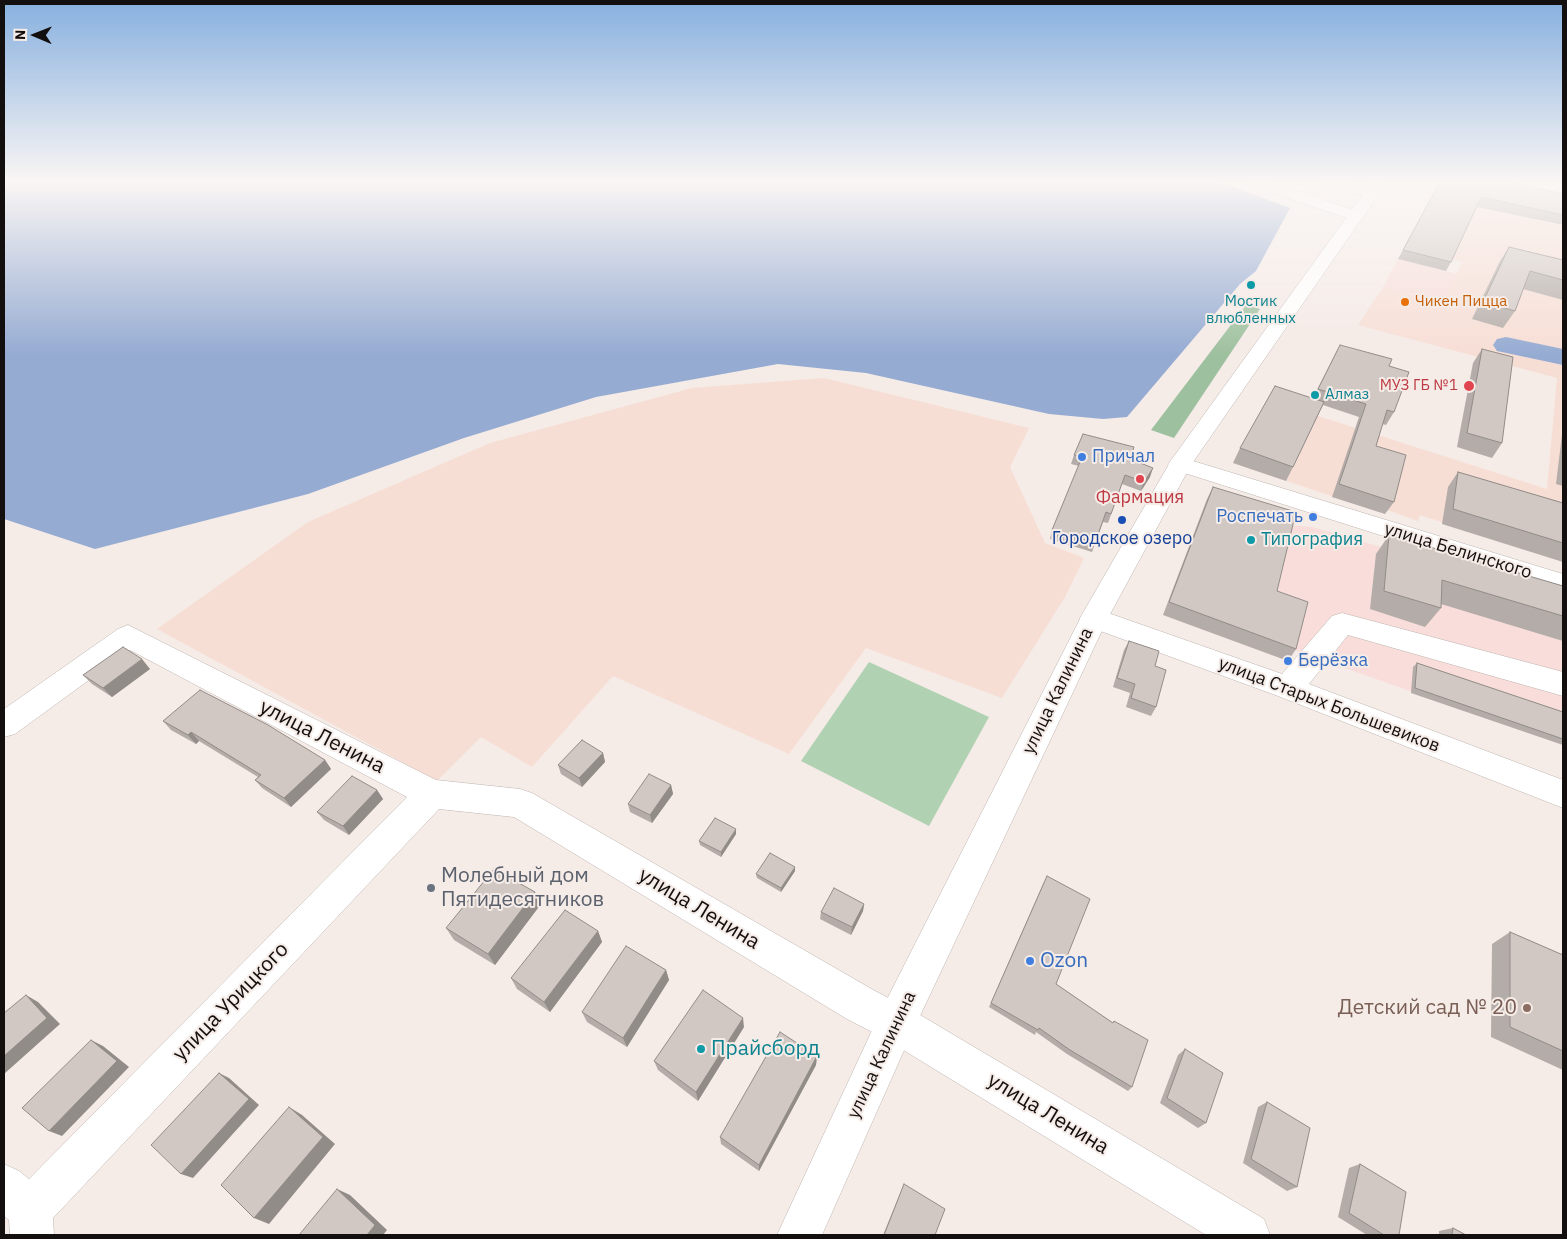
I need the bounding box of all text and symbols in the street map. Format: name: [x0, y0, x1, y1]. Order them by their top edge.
north arrow: [10, 10, 60, 60]
text: N: [11, 30, 29, 40]
marker: Мостик влюбленных: [1245, 279, 1257, 291]
place label: Мостик влюбленных: [1206, 293, 1296, 328]
place label: Чикен Пицца: [1415, 293, 1507, 311]
marker: Чикен Пицца: [1399, 296, 1411, 308]
place label: МУЗ ГБ №1: [1380, 377, 1458, 395]
marker: МУЗ ГБ №1: [1462, 379, 1476, 393]
place label: Алмаз: [1325, 386, 1369, 404]
marker: Алмаз: [1309, 389, 1321, 401]
place label: Причал: [1092, 446, 1155, 468]
marker: Причал: [1076, 451, 1088, 463]
marker: Фармация: [1134, 473, 1146, 485]
place label: Фармация: [1096, 487, 1184, 509]
place label: Роспечать: [1216, 506, 1303, 528]
marker: Роспечать: [1307, 511, 1319, 523]
marker: Городское озеро: [1116, 514, 1128, 526]
street label: улица Белинского: [1382, 518, 1534, 584]
place label: Городское озеро: [1052, 528, 1192, 550]
place label: Типография: [1261, 529, 1363, 551]
marker: Типография: [1245, 534, 1257, 546]
street label: улица Калинина: [1018, 624, 1098, 758]
place label: Берёзка: [1298, 650, 1368, 672]
street label: улица Старых Большевиков: [1215, 653, 1443, 757]
marker: Берёзка: [1282, 655, 1294, 667]
street label: улица Ленина: [255, 695, 389, 779]
place label: Молебный дом Пятидесятников: [441, 863, 604, 913]
street label: улица Ленина: [634, 863, 764, 955]
marker: Молебный дом Пятидесятников: [425, 882, 437, 894]
street label: улица Урицкого: [168, 937, 294, 1067]
place label: Ozon: [1040, 948, 1088, 974]
marker: Ozon: [1024, 955, 1036, 967]
street label: улица Калинина: [843, 988, 921, 1122]
place label: Детский сад № 20: [1338, 995, 1517, 1021]
marker: Детский сад № 20: [1521, 1002, 1533, 1014]
place label: Прайсборд: [711, 1036, 820, 1062]
marker: Прайсборд: [695, 1043, 707, 1055]
street label: улица Ленина: [983, 1068, 1113, 1160]

